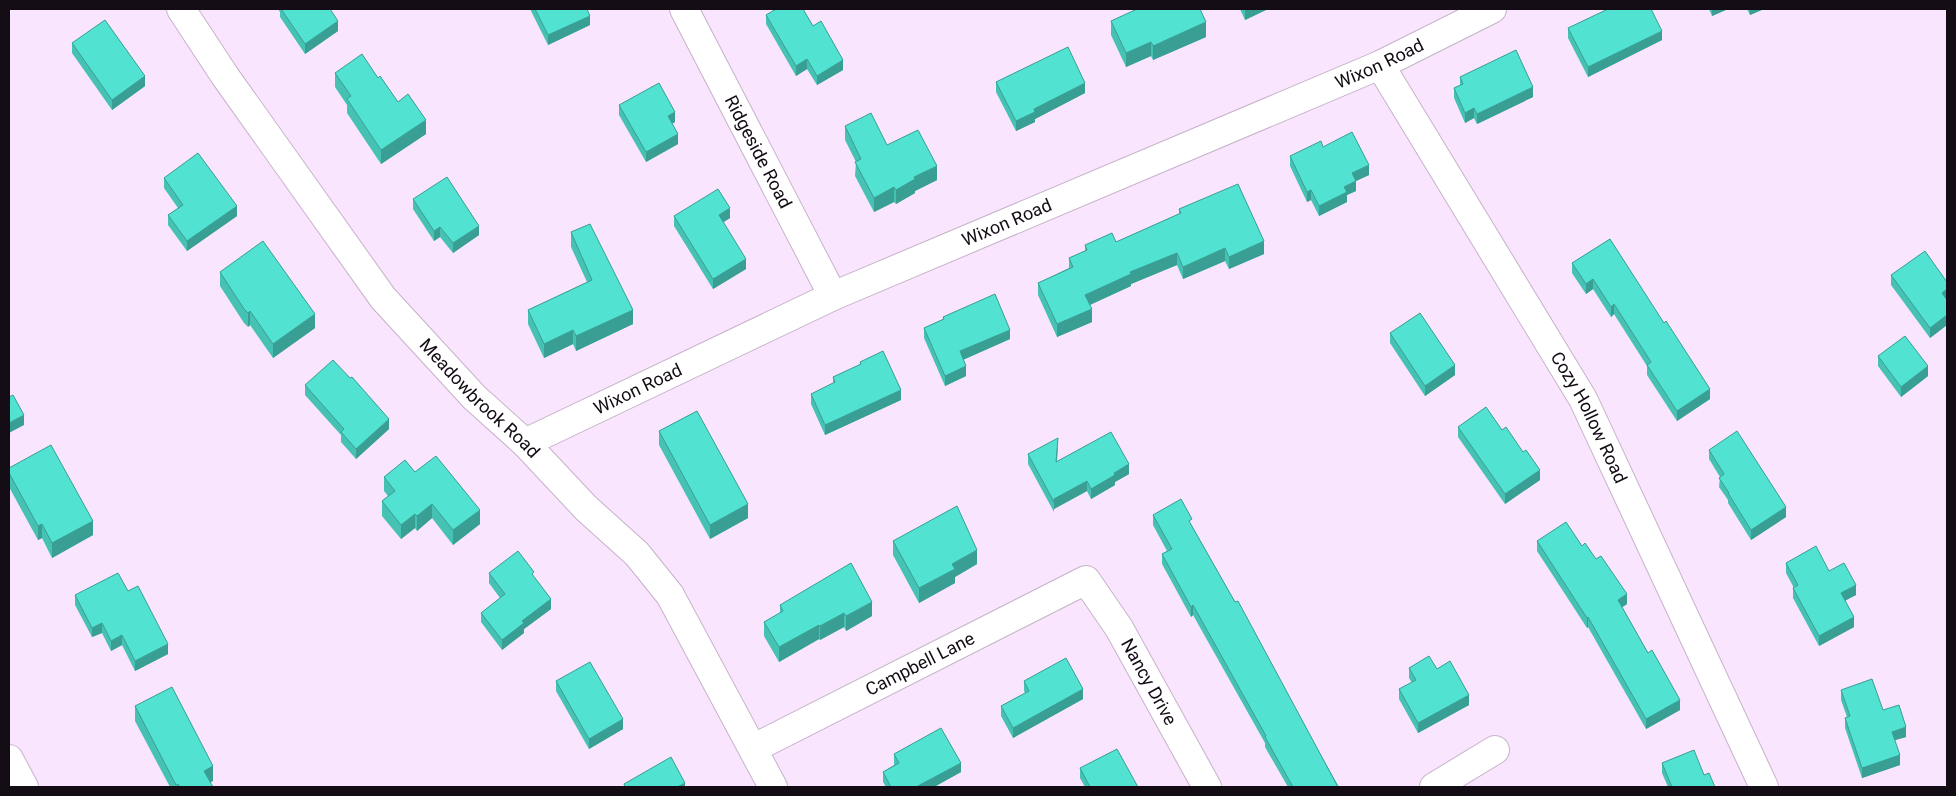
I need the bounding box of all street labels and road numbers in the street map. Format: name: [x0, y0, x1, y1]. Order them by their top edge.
street label: Wixon Road: [1332, 34, 1427, 93]
street label: Ridgeside Road: [721, 92, 797, 212]
street label: Wixon Road: [959, 194, 1055, 250]
street label: Meadowbrook Road: [416, 334, 544, 462]
street label: Cozy Hollow Road: [1547, 348, 1632, 486]
street label: Wixon Road: [590, 359, 685, 419]
street label: Campbell Lane: [862, 627, 978, 700]
street label: Nancy Drive: [1117, 635, 1182, 729]

